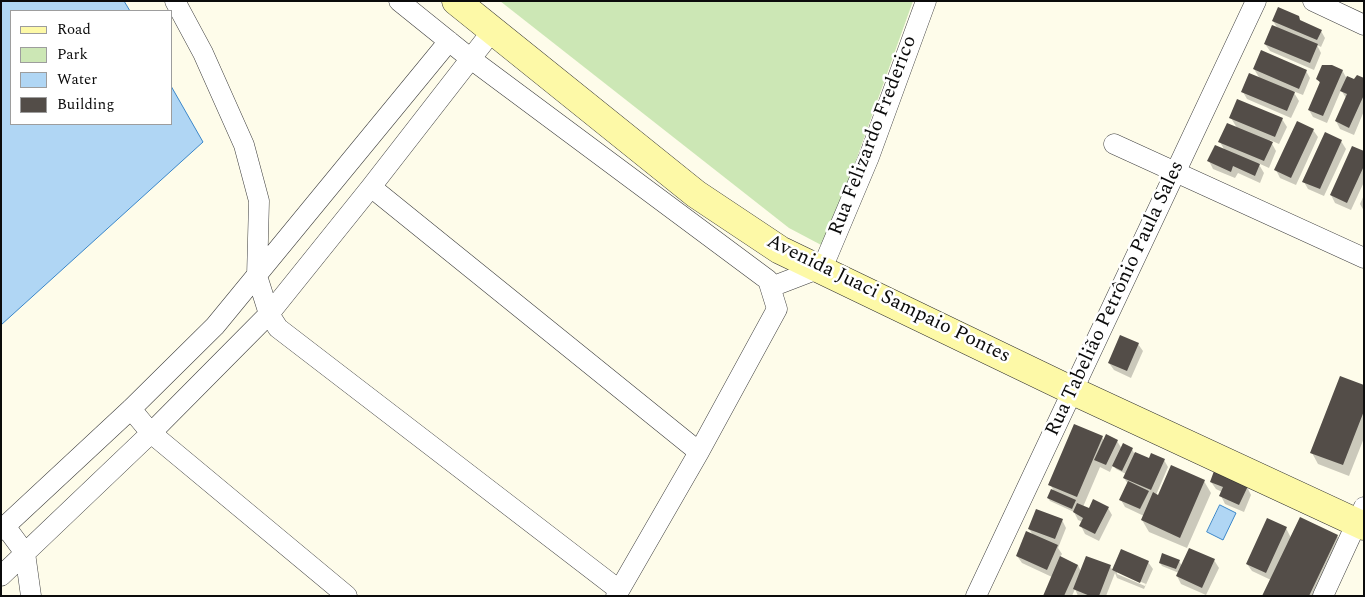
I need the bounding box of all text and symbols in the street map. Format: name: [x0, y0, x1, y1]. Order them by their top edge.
legend: [10, 10, 172, 125]
text: Road: [57, 18, 91, 41]
street label: Rua Felizardo Frederico: [825, 33, 923, 239]
text: Park: [57, 43, 88, 66]
text: Water: [57, 68, 97, 91]
text: Building: [57, 93, 114, 116]
street label: Rua Tabelião Petrônio Paula Sales: [1042, 158, 1190, 440]
street label: Avenida Juaci Sampaio Pontes: [762, 230, 1014, 370]

